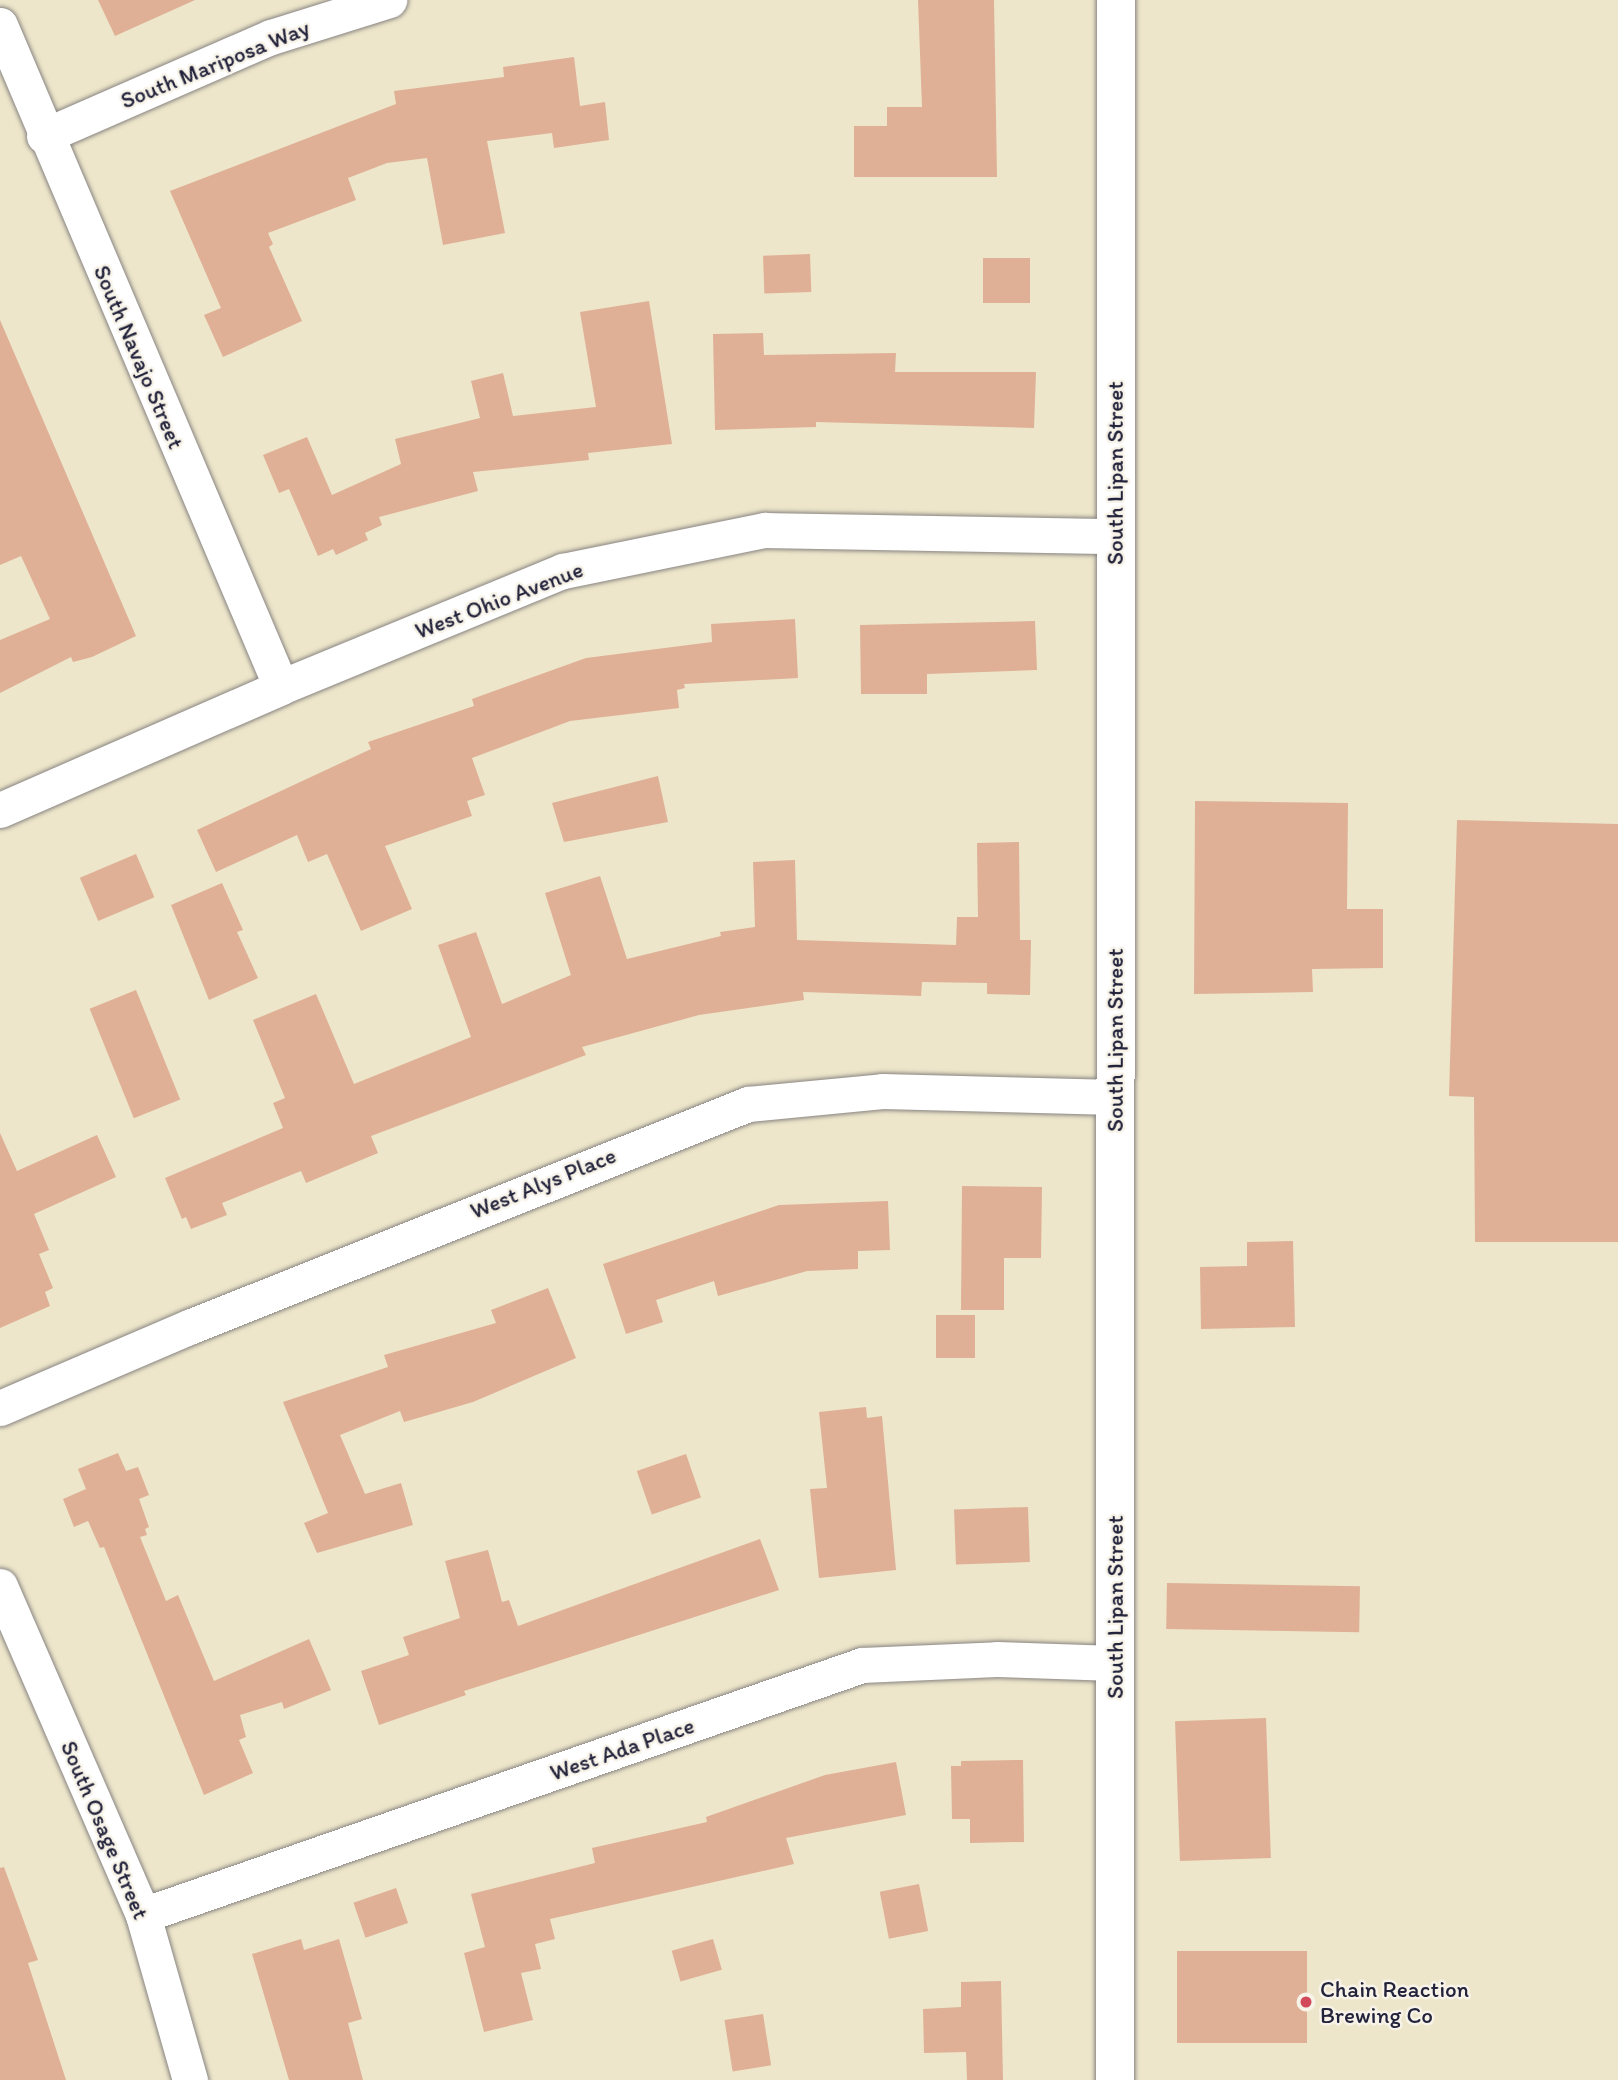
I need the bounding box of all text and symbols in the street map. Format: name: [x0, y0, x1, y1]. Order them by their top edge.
street label: South Mariposa Way: [117, 14, 313, 114]
street label: South Navajo Street: [88, 262, 190, 452]
street label: South Lipan Street: [1101, 382, 1129, 564]
street label: West Ohio Avenue: [411, 555, 587, 645]
street label: South Lipan Street: [1101, 949, 1129, 1131]
street label: West Alys Place: [466, 1141, 620, 1225]
street label: South Lipan Street: [1101, 1516, 1129, 1698]
street label: West Ada Place: [546, 1711, 698, 1787]
street label: South Osage Street: [55, 1737, 155, 1923]
place label: Chain Reaction Brewing Co: [1320, 1975, 1469, 2029]
marker: Chain Reaction Brewing Co: [1298, 1994, 1314, 2010]

